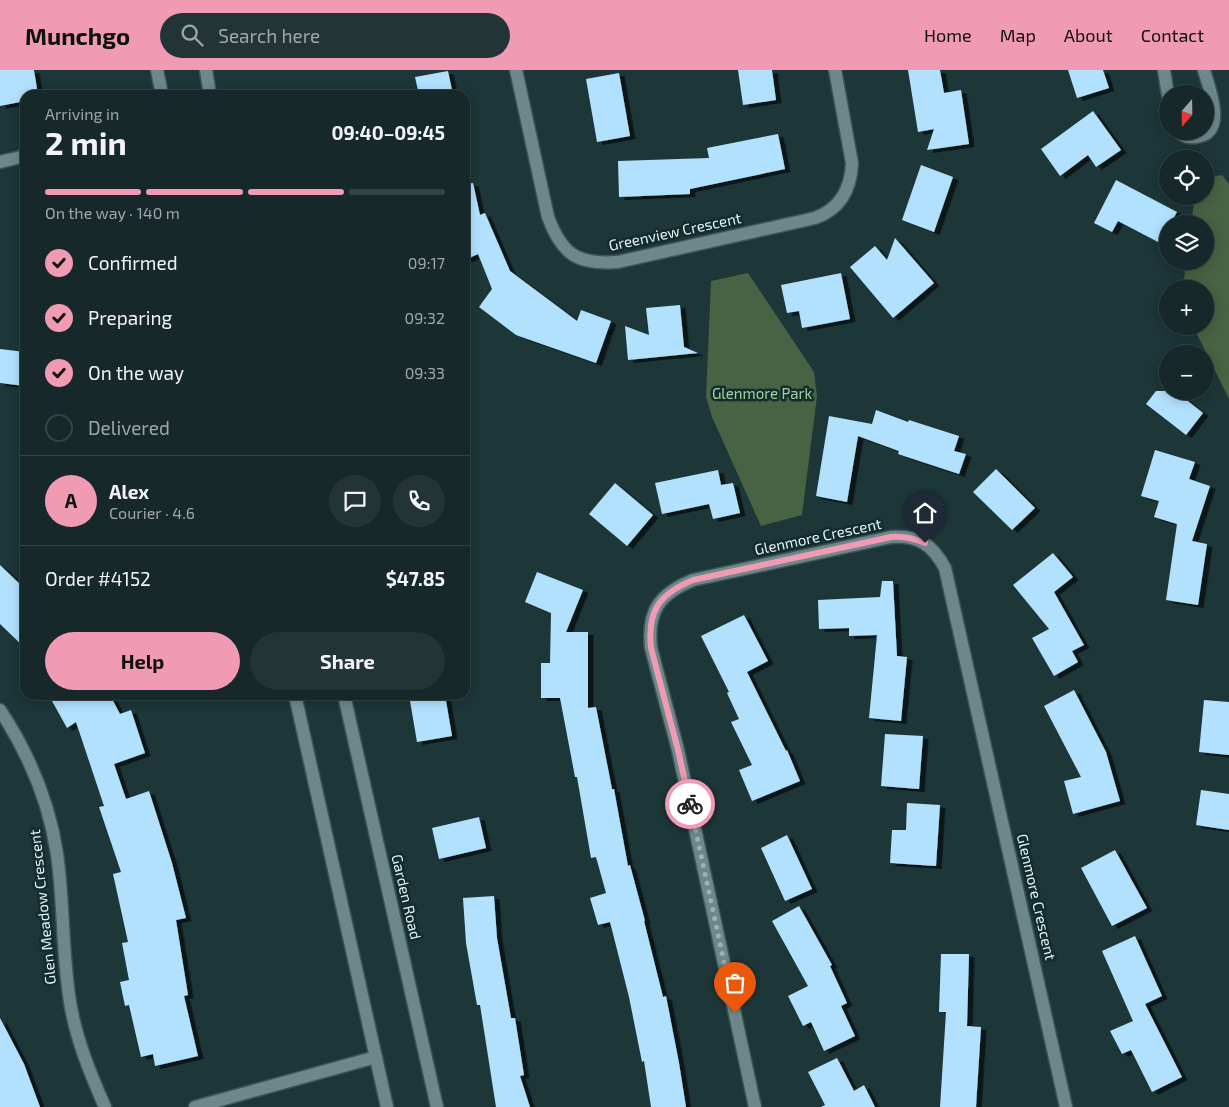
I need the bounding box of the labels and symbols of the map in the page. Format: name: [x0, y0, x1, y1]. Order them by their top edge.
north arrow: [1159, 85, 1214, 140]
street label: Greenview Crescent: [607, 208, 743, 254]
park label: Glenmore Park: [712, 384, 812, 402]
pin: [904, 492, 946, 543]
street label: Glenmore Crescent: [753, 514, 883, 558]
courier: [665, 779, 715, 829]
street label: Glen Meadow Crescent: [25, 828, 59, 985]
street label: Glenmore Crescent: [1014, 832, 1060, 962]
street label: Garden Road: [388, 852, 426, 941]
pin: [714, 962, 756, 1013]

